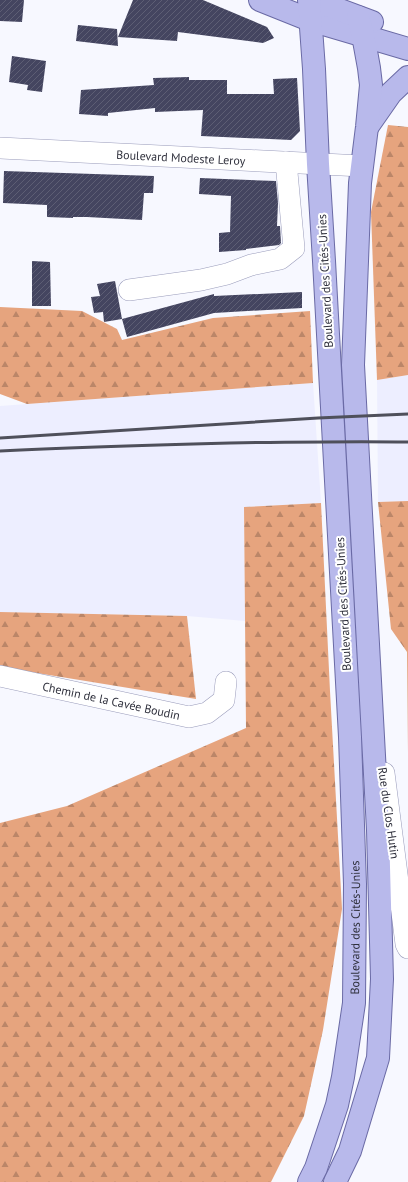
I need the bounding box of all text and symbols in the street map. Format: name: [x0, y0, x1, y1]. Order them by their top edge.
street label: Boulevard Modeste Leroy: [116, 146, 246, 168]
street label: Boulevard des Cités-Unies: [314, 214, 336, 348]
street label: Boulevard des Cités-Unies: [332, 537, 354, 671]
street label: Chemin de la Cavée Boudin: [41, 678, 182, 722]
street label: Rue du Clos Hutin: [375, 766, 403, 860]
street label: Boulevard des Cités-Unies: [347, 860, 363, 995]

